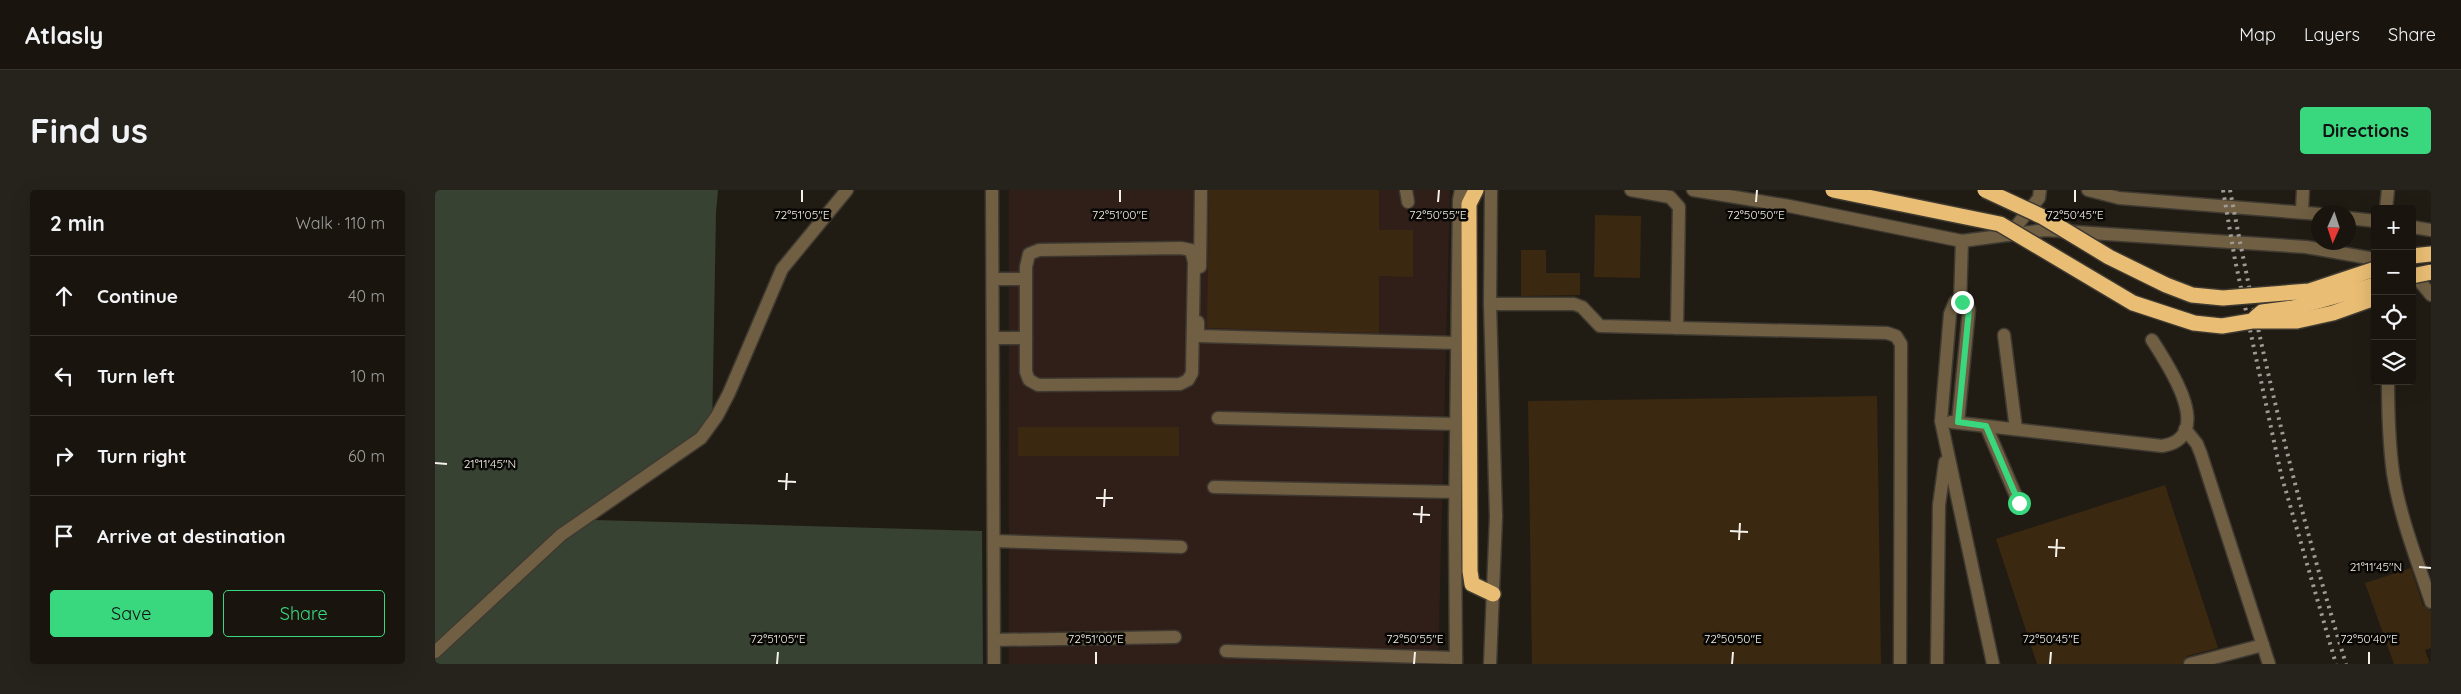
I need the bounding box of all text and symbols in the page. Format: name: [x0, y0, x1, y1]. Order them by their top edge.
text: Atlasly: [25, 20, 103, 50]
text: Map: [2239, 23, 2276, 46]
text: Layers: [2304, 23, 2360, 46]
text: Share: [2388, 23, 2436, 46]
button: Directions: [2300, 107, 2431, 154]
text: Find us: [30, 108, 148, 152]
north arrow: [2311, 205, 2356, 250]
map controls: [2371, 205, 2416, 385]
button: +: [2371, 205, 2416, 250]
text: 72°51'05"E: [774, 207, 830, 222]
text: 72°51'00"E: [1092, 207, 1148, 222]
text: 72°50'55"E: [1409, 207, 1467, 222]
text: 72°50'50"E: [1727, 207, 1785, 222]
text: 72°50'45"E: [2046, 207, 2104, 222]
text: 2 min: [50, 210, 105, 236]
text: Walk · 110 m: [296, 213, 385, 233]
button: −: [2371, 250, 2416, 295]
icon: ahead: [50, 282, 78, 310]
text: Continue: [97, 284, 178, 308]
text: 40 m: [348, 286, 385, 306]
route end: [1951, 291, 1974, 314]
button: locate: [2371, 295, 2416, 340]
button: layers: [2371, 340, 2416, 385]
icon: left: [50, 362, 78, 390]
text: Turn left: [97, 364, 175, 388]
text: 10 m: [351, 366, 385, 386]
icon: right: [50, 442, 78, 470]
text: Turn right: [97, 444, 186, 468]
text: 60 m: [348, 446, 385, 466]
text: 21°11'45"N: [464, 456, 516, 471]
route start: [2008, 492, 2031, 515]
icon: arrive: [50, 522, 78, 550]
text: Arrive at destination: [97, 524, 286, 548]
text: 21°11'45"N: [2350, 559, 2402, 574]
button: Save: [50, 590, 213, 637]
button: Share: [223, 590, 385, 637]
text: 72°51'05"E: [750, 631, 806, 646]
text: 72°51'00"E: [1068, 631, 1124, 646]
text: 72°50'55"E: [1386, 631, 1444, 646]
text: 72°50'50"E: [1704, 631, 1762, 646]
text: 72°50'45"E: [2022, 631, 2080, 646]
text: 72°50'40"E: [2340, 631, 2398, 646]

